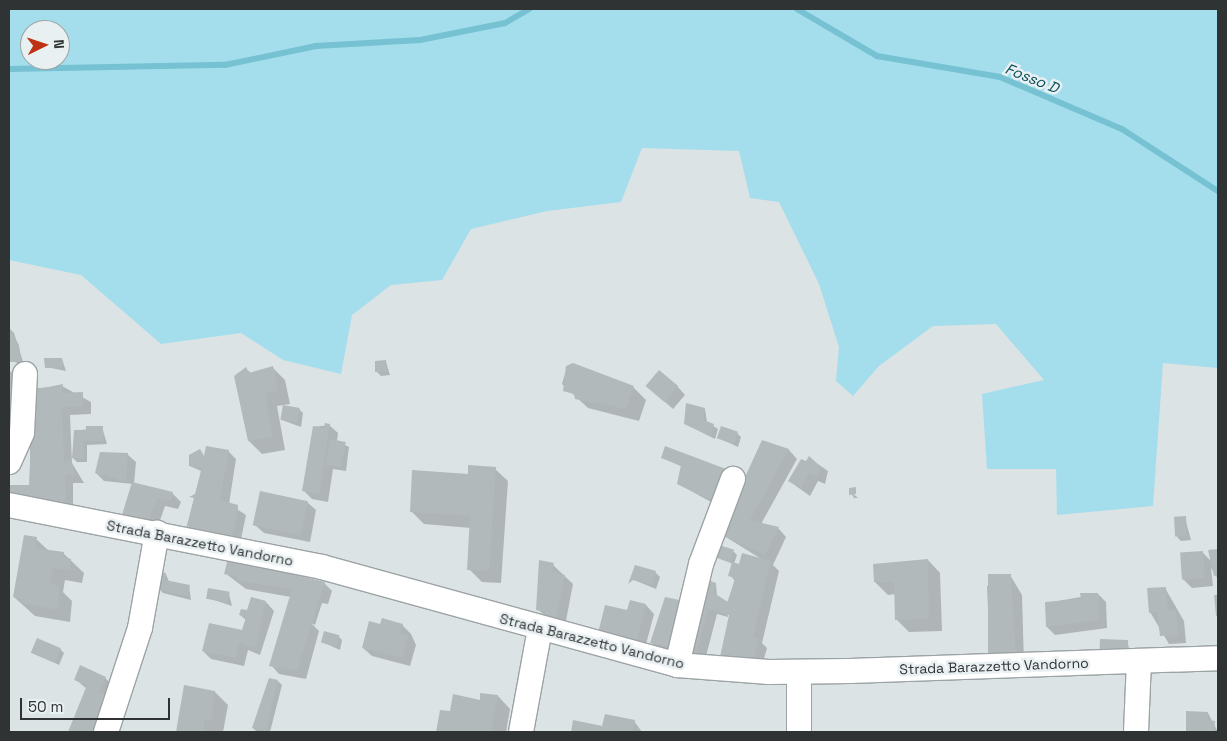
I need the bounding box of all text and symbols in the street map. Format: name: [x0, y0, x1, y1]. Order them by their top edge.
north arrow: [20, 20, 70, 70]
text: N: [50, 39, 68, 49]
water label: Fosso D: [1003, 59, 1061, 97]
street label: Strada Barazzetto Vandorno: [105, 517, 295, 569]
street label: Strada Barazzetto Vandorno: [498, 610, 686, 672]
street label: Strada Barazzetto Vandorno: [899, 654, 1089, 678]
scale bar: [22, 688, 172, 720]
text: 50 m: [28, 697, 63, 716]

